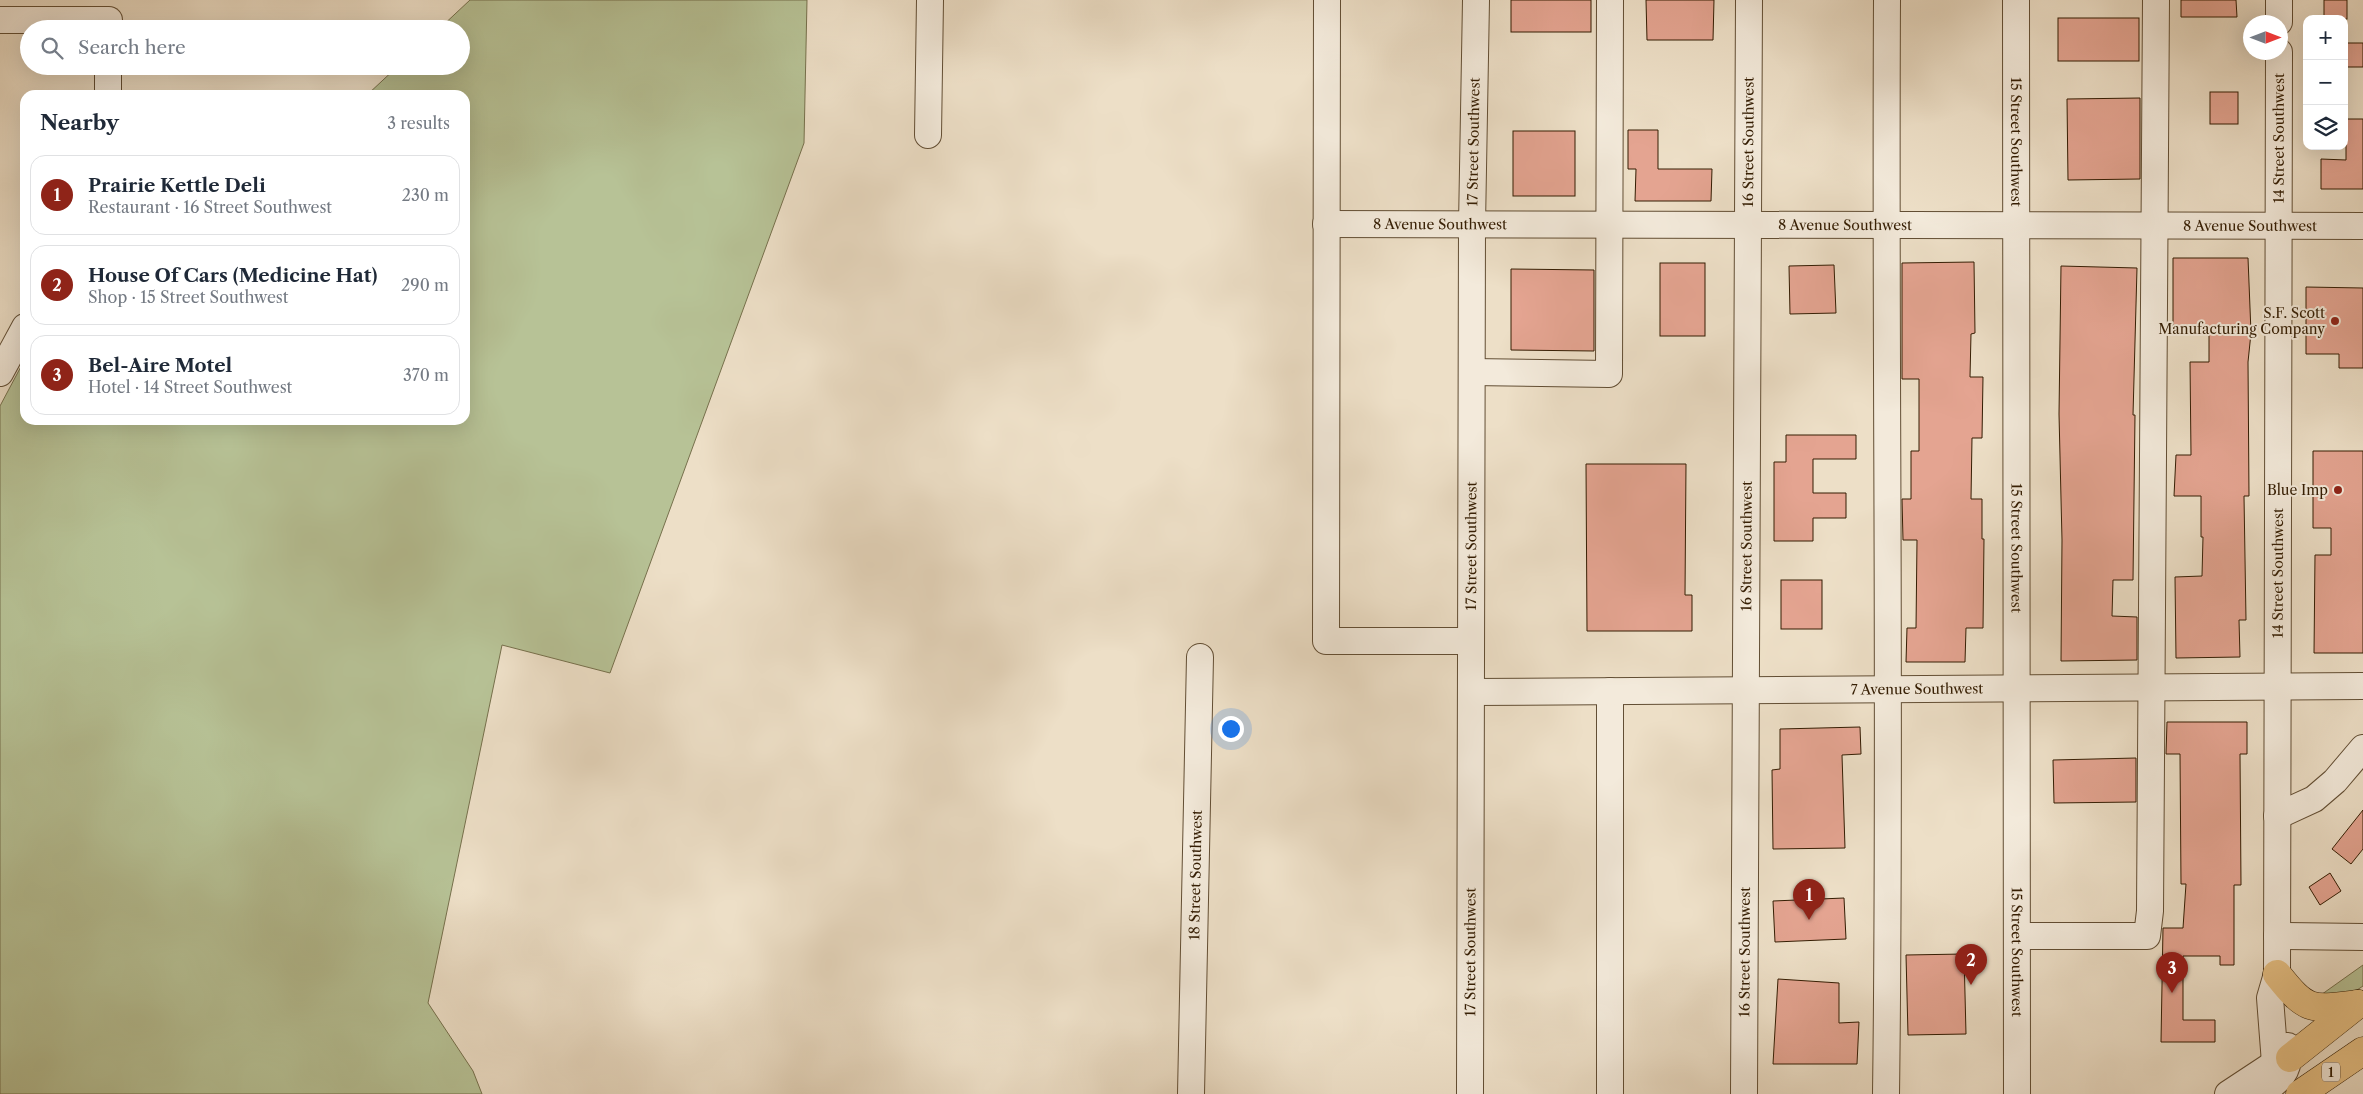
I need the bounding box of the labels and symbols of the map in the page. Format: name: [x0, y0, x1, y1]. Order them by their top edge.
north arrow: [2243, 15, 2288, 60]
street label: 14 Street Southwest: [2270, 73, 2288, 203]
street label: 17 Street Southwest: [1463, 77, 1484, 207]
street label: 16 Street Southwest: [1739, 77, 1758, 207]
street label: 15 Street Southwest: [2007, 77, 2025, 207]
street label: 8 Avenue Southwest: [1373, 215, 1507, 233]
street label: 8 Avenue Southwest: [1778, 216, 1912, 234]
street label: 8 Avenue Southwest: [2183, 217, 2317, 235]
place label: S.F. Scott Manufacturing Company: [2158, 304, 2325, 338]
marker: S.F. Scott Manufacturing Company: [2329, 315, 2341, 327]
street label: 17 Street Southwest: [1462, 481, 1480, 611]
street label: 16 Street Southwest: [1737, 481, 1756, 611]
place label: Blue Imp: [2267, 481, 2328, 499]
street label: 15 Street Southwest: [2007, 483, 2026, 613]
marker: Blue Imp: [2332, 484, 2344, 496]
street label: 14 Street Southwest: [2269, 508, 2287, 638]
street label: 7 Avenue Southwest: [1851, 680, 1983, 698]
your location: [1218, 716, 1244, 742]
street label: 18 Street Southwest: [1185, 810, 1206, 940]
pin: 1: [1793, 879, 1825, 920]
street label: 17 Street Southwest: [1461, 887, 1479, 1017]
street label: 16 Street Southwest: [1735, 887, 1754, 1017]
street label: 15 Street Southwest: [2008, 887, 2026, 1017]
pin: 2: [1955, 944, 1987, 985]
pin: 3: [2156, 952, 2188, 993]
road number: 1: [2322, 1062, 2340, 1082]

